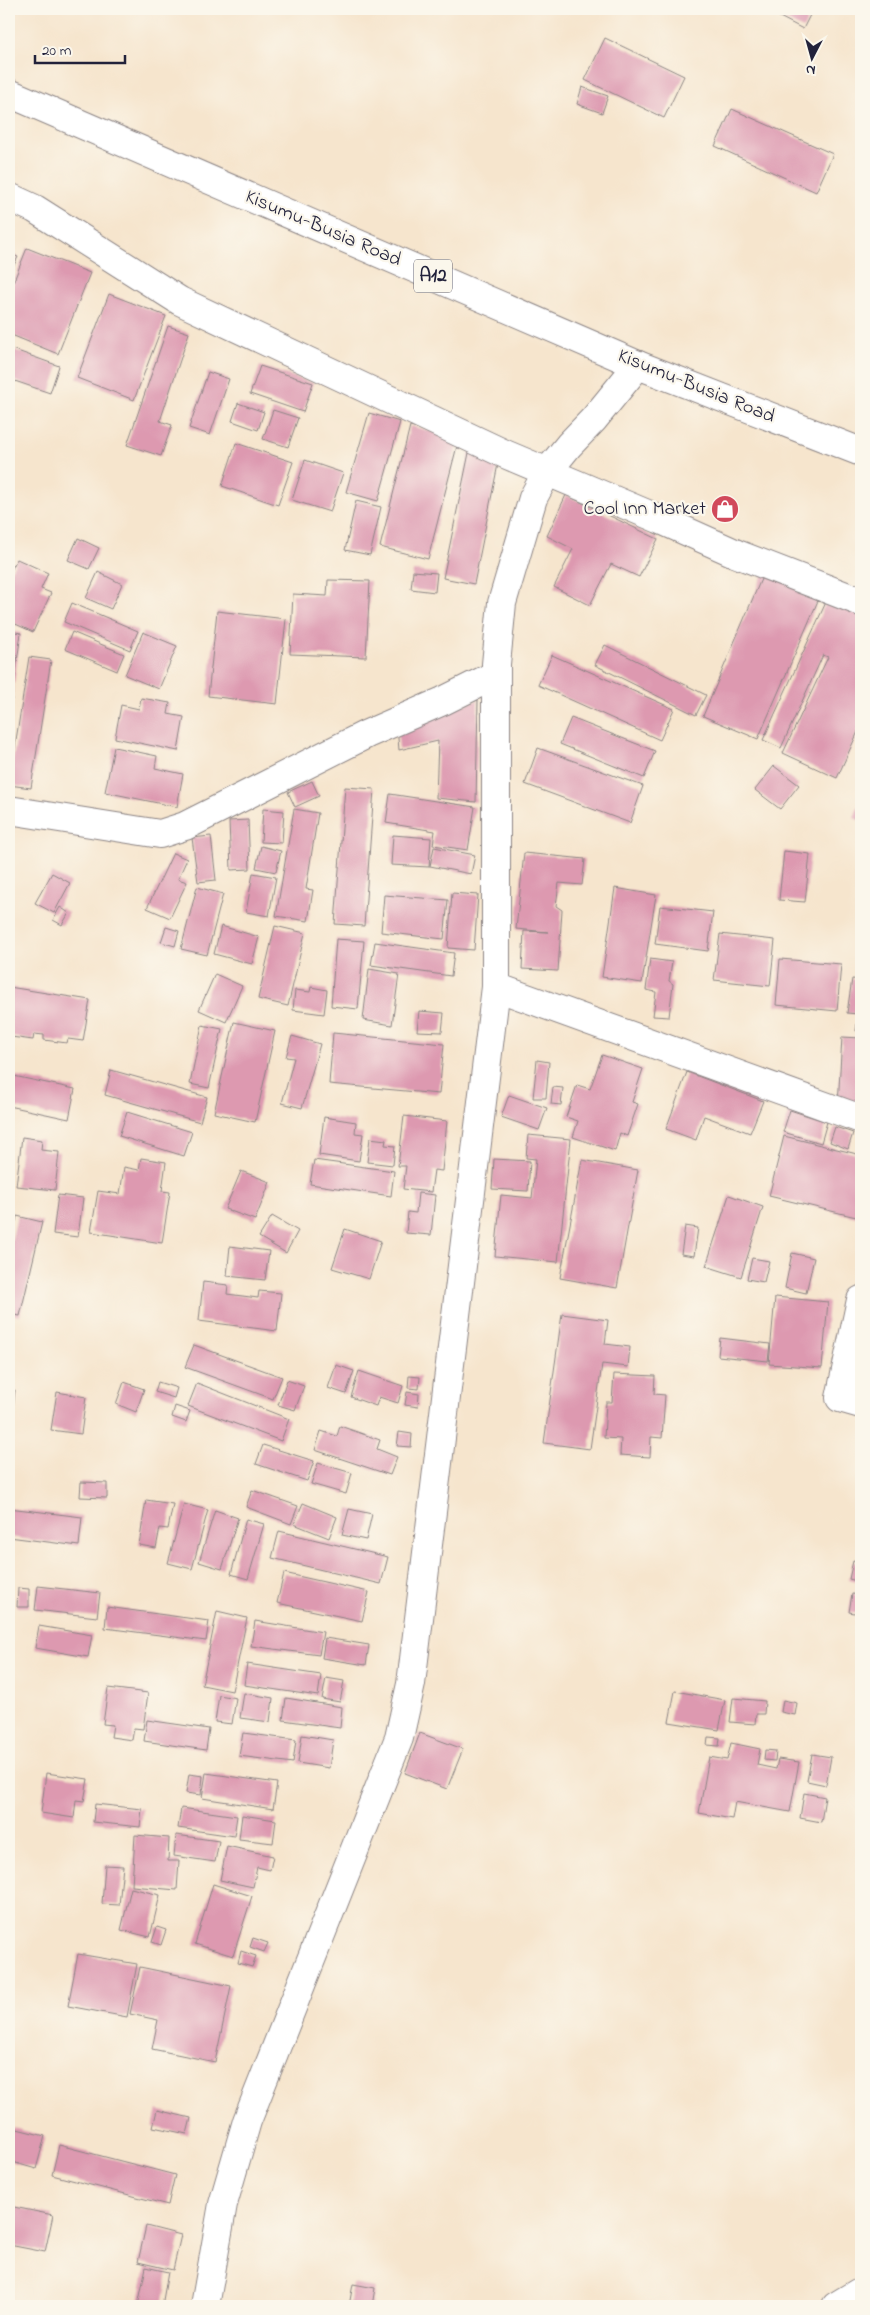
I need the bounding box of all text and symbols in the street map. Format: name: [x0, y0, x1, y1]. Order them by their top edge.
scale bar: [35, 32, 125, 64]
north arrow: [788, 32, 838, 82]
text: 20 m: [42, 40, 72, 62]
text: N: [805, 59, 817, 80]
street label: Kisumu-Busia Road: [240, 183, 406, 275]
road number: A12: [414, 260, 452, 292]
street label: Kisumu-Busia Road: [613, 342, 779, 432]
shop icon: Cool Inn Market: [710, 494, 740, 524]
place label: Cool Inn Market: [583, 495, 706, 524]

